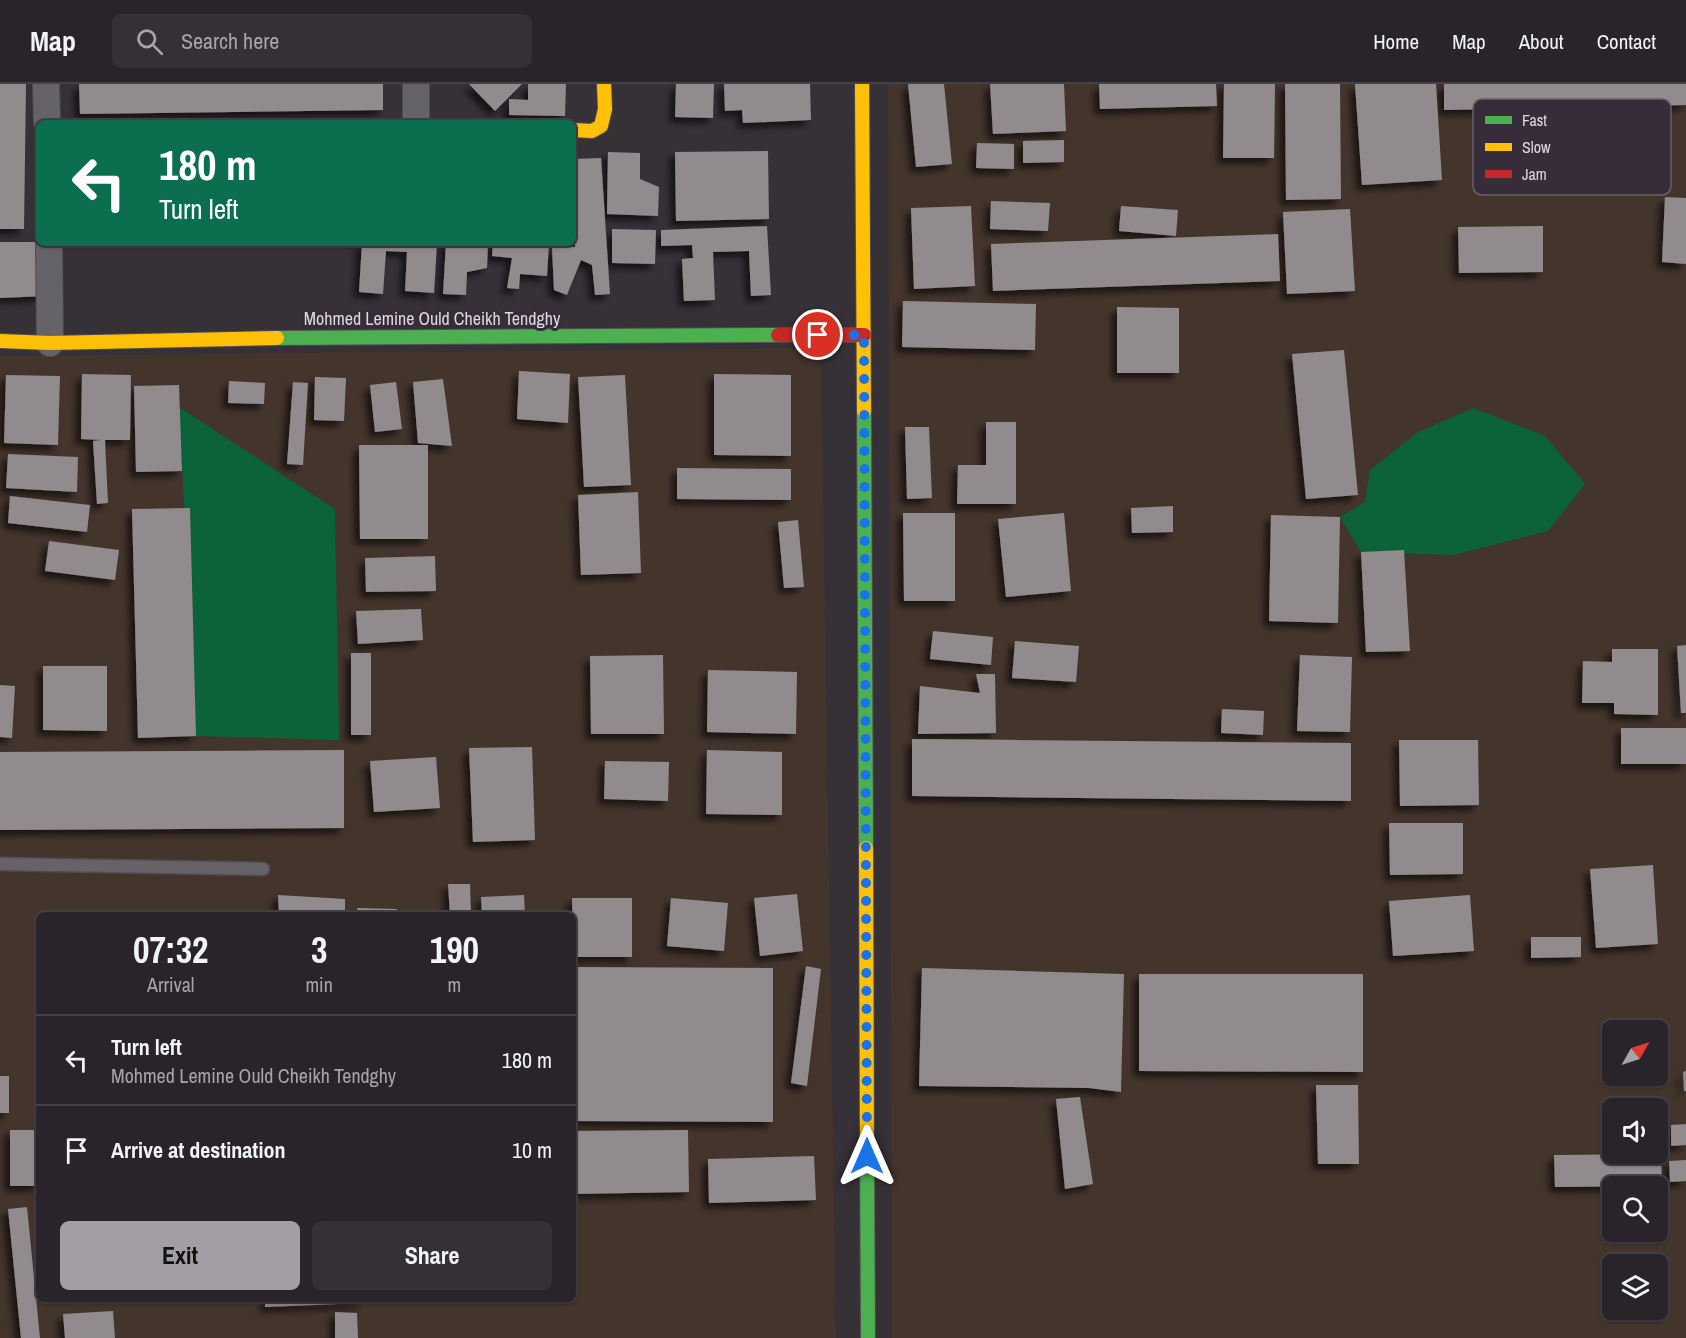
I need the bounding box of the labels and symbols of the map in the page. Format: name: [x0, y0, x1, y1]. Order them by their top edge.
legend: [1473, 99, 1671, 195]
text: Fast: [1522, 109, 1547, 131]
text: Slow: [1522, 136, 1551, 158]
text: Jam: [1522, 163, 1547, 185]
street label: Mohmed Lemine Ould Cheikh Tendghy: [304, 306, 561, 331]
pin: [792, 309, 843, 360]
north arrow: [1602, 1020, 1668, 1086]
position arrow: [835, 1124, 899, 1188]

